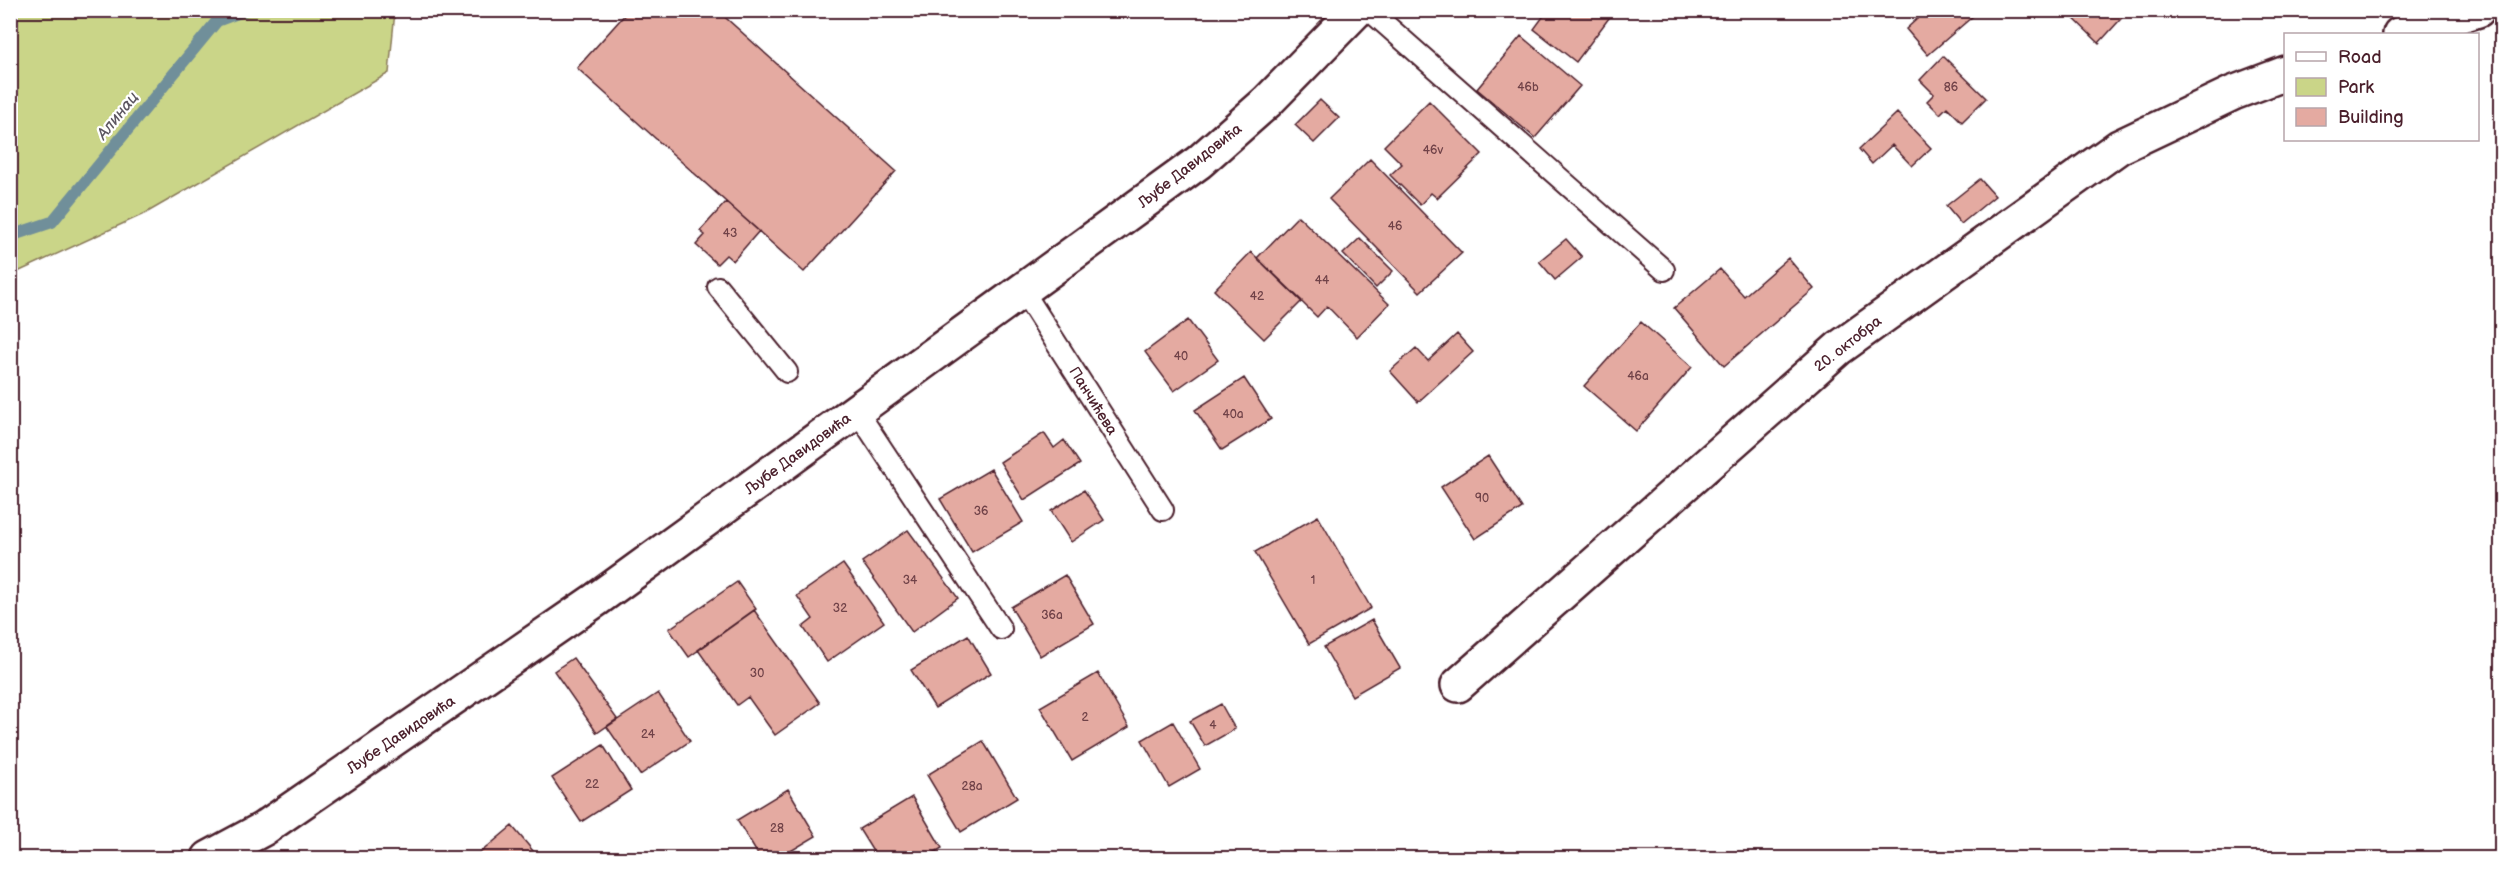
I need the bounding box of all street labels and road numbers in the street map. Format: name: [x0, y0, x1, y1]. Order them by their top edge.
street label: Љубе Давидовића: [1133, 119, 1246, 213]
street label: 20. октобра: [1810, 312, 1886, 376]
street label: Панчићева: [1064, 363, 1122, 439]
street label: Љубе Давидовића: [740, 409, 855, 500]
street label: Љубе Давидовића: [342, 692, 459, 779]

